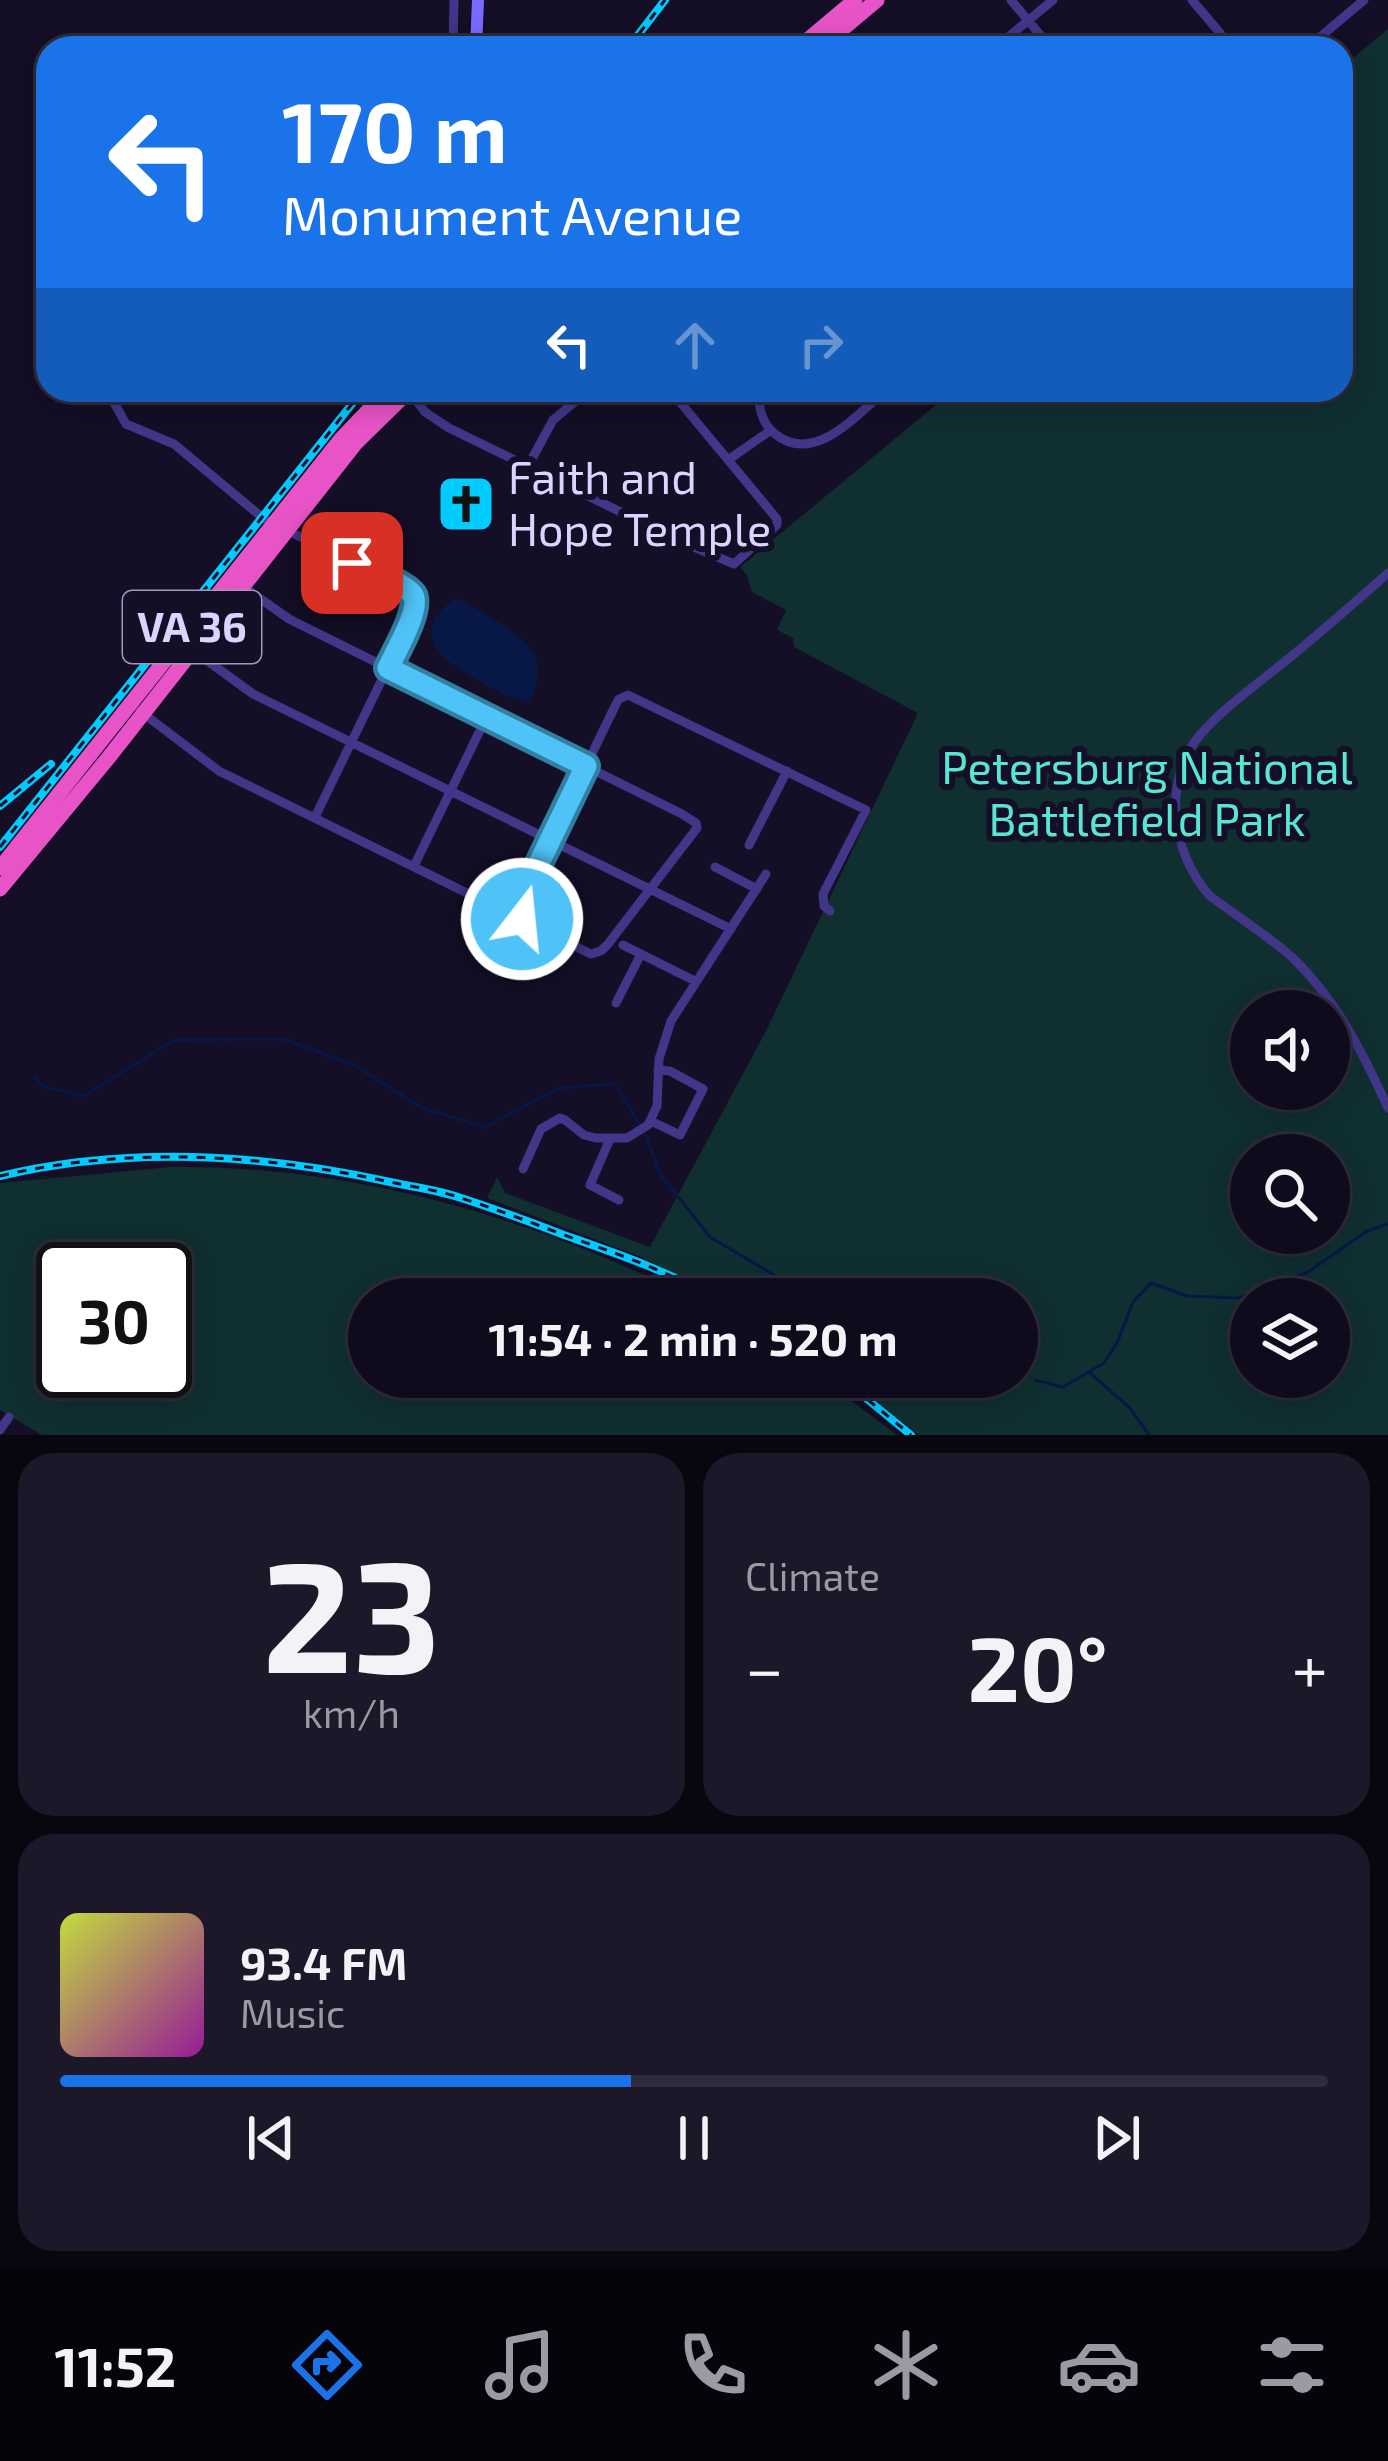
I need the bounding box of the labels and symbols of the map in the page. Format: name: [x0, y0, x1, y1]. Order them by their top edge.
place label: Faith and Hope Temple: [508, 449, 771, 555]
church icon: Faith and Hope Temple: [435, 473, 497, 535]
pin: [301, 512, 403, 614]
road number: VA 36: [123, 591, 261, 663]
park label: Petersburg National Battlefield Park: [941, 739, 1353, 845]
position arrow: [459, 856, 585, 982]
speed limit sign: 30: [36, 1242, 192, 1398]

